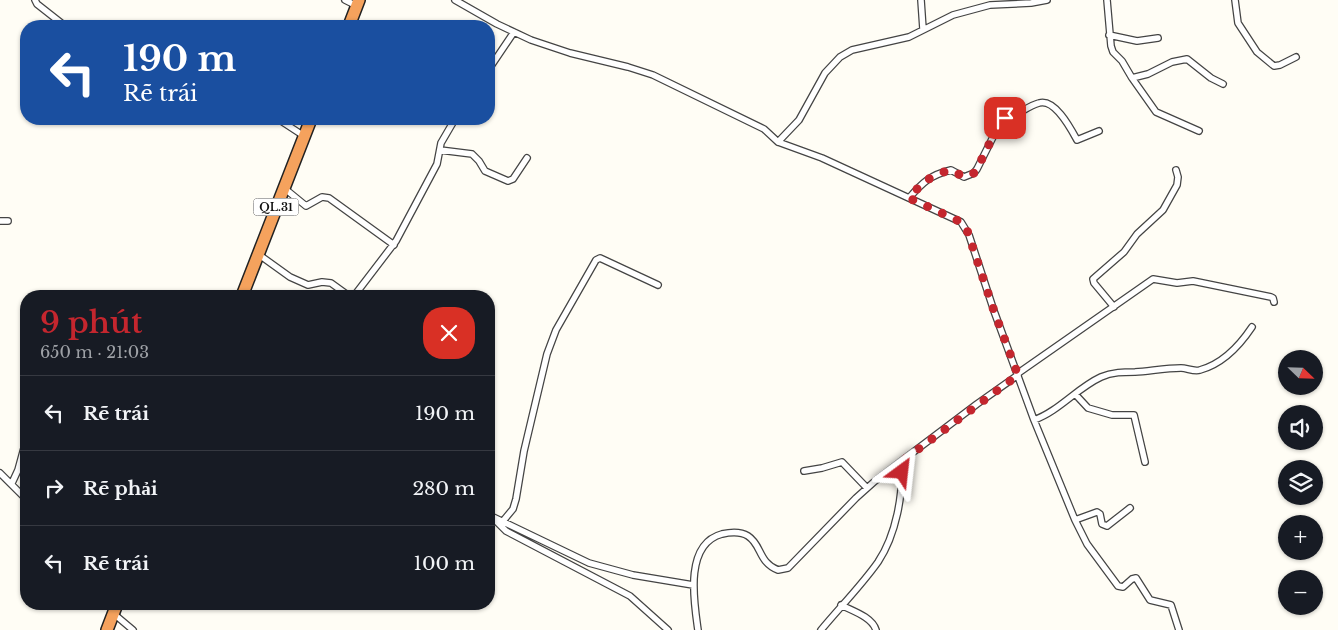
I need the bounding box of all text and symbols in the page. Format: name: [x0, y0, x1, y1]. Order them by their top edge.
text: 190 m: [123, 37, 236, 80]
icon: left: [40, 40, 105, 105]
text: Rẽ trái: [123, 80, 198, 107]
pin: [984, 97, 1026, 139]
icon: arrive: [991, 104, 1019, 132]
road number: QL.31: [254, 198, 298, 216]
text: 9 phút: [40, 304, 142, 341]
button: close: [423, 307, 475, 359]
text: 650 m · 21:03: [40, 342, 149, 362]
north arrow: [1278, 350, 1322, 395]
map controls: [1278, 350, 1323, 615]
icon: left: [40, 399, 68, 427]
text: Rẽ trái: [83, 402, 149, 425]
text: 190 m: [415, 402, 475, 425]
button: sound: [1278, 405, 1323, 450]
position arrow: [875, 445, 927, 497]
button: layers: [1278, 460, 1323, 505]
icon: right: [40, 474, 68, 502]
text: Rẽ phải: [83, 477, 158, 500]
text: 280 m: [412, 477, 475, 500]
button: +: [1278, 515, 1323, 560]
icon: left: [40, 549, 68, 577]
text: Rẽ trái: [83, 552, 149, 575]
text: 100 m: [414, 552, 475, 575]
button: −: [1278, 570, 1323, 615]

